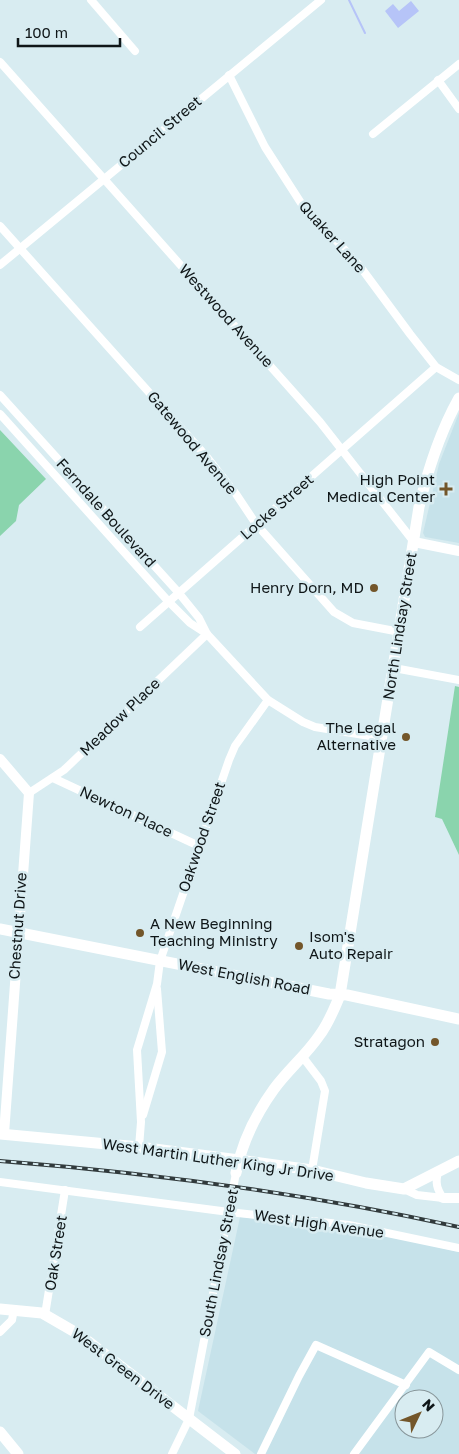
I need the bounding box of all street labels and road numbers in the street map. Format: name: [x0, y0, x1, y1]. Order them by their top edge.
street label: Council Street: [114, 91, 204, 171]
street label: Quaker Lane: [296, 197, 370, 276]
street label: Westwood Avenue: [176, 260, 278, 371]
street label: Gatewood Avenue: [144, 387, 241, 498]
street label: Ferndale Boulevard: [53, 454, 160, 570]
street label: Locke Street: [236, 470, 316, 543]
street label: North Lindsay Street: [378, 551, 420, 701]
street label: Meadow Place: [76, 673, 163, 759]
street label: Oakwood Street: [174, 779, 228, 894]
street label: Newton Place: [77, 782, 176, 841]
street label: Chestnut Drive: [4, 871, 30, 980]
street label: West English Road: [177, 954, 312, 998]
street label: West Martin Luther King Jr Drive: [101, 1134, 335, 1184]
street label: South Lindsay Street: [195, 1187, 241, 1338]
street label: West High Avenue: [253, 1205, 385, 1241]
street label: Oak Street: [40, 1214, 70, 1292]
street label: West Green Drive: [69, 1324, 179, 1413]

